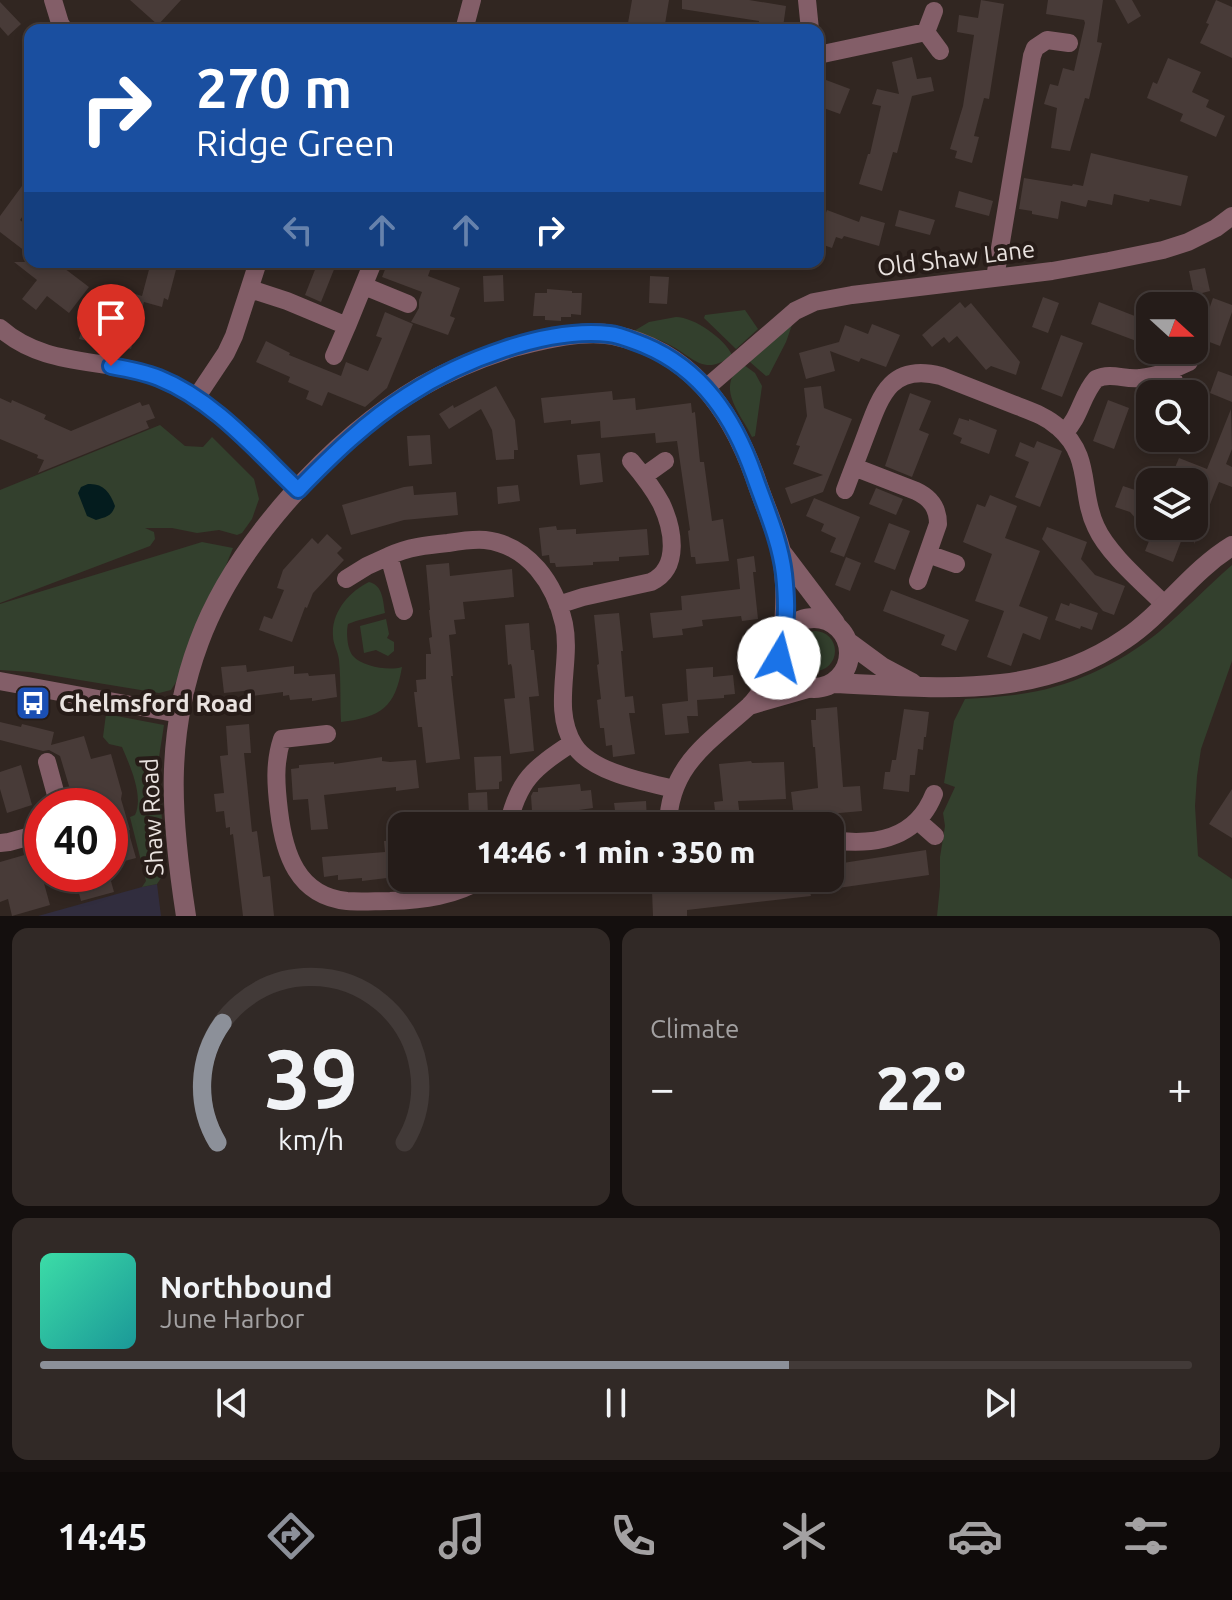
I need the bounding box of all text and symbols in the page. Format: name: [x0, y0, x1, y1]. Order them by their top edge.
icon: right: [64, 56, 168, 160]
text: 270 m: [196, 56, 352, 119]
text: Ridge Green: [196, 122, 395, 163]
icon: left: [276, 208, 320, 252]
icon: ahead: [360, 208, 404, 252]
icon: ahead: [444, 208, 488, 252]
icon: right: [528, 208, 572, 252]
street label: Old Shaw Lane: [876, 235, 1036, 281]
pin: [77, 284, 145, 366]
north arrow: [1136, 292, 1208, 364]
map controls: [1136, 292, 1208, 540]
icon: arrive: [89, 296, 133, 340]
button: search: [1136, 380, 1208, 452]
button: layers: [1136, 468, 1208, 540]
position arrow: [737, 616, 821, 700]
bus stop icon: Chelmsford Road: [14, 684, 52, 722]
place label: Chelmsford Road: [59, 690, 253, 717]
street label: Shaw Road: [135, 757, 169, 877]
speed limit sign: 40: [24, 788, 128, 892]
text: 14:46 · 1 min · 350 m: [477, 835, 755, 869]
text: Climate: [650, 1014, 739, 1043]
text: 39: [264, 1031, 358, 1125]
text: 22°: [876, 1054, 966, 1121]
text: −: [650, 1063, 675, 1112]
text: +: [1167, 1063, 1192, 1112]
text: km/h: [278, 1123, 344, 1155]
text: Northbound: [160, 1270, 332, 1304]
text: June Harbor: [160, 1304, 304, 1333]
icon: previous: [210, 1381, 254, 1425]
icon: pause: [594, 1381, 638, 1425]
icon: next: [978, 1381, 1022, 1425]
icon: directions: [263, 1508, 319, 1564]
icon: music: [434, 1508, 490, 1564]
icon: phone: [605, 1508, 661, 1564]
icon: climate: [776, 1508, 832, 1564]
icon: car: [947, 1508, 1003, 1564]
icon: filters: [1118, 1508, 1174, 1564]
text: 14:45: [58, 1516, 148, 1557]

